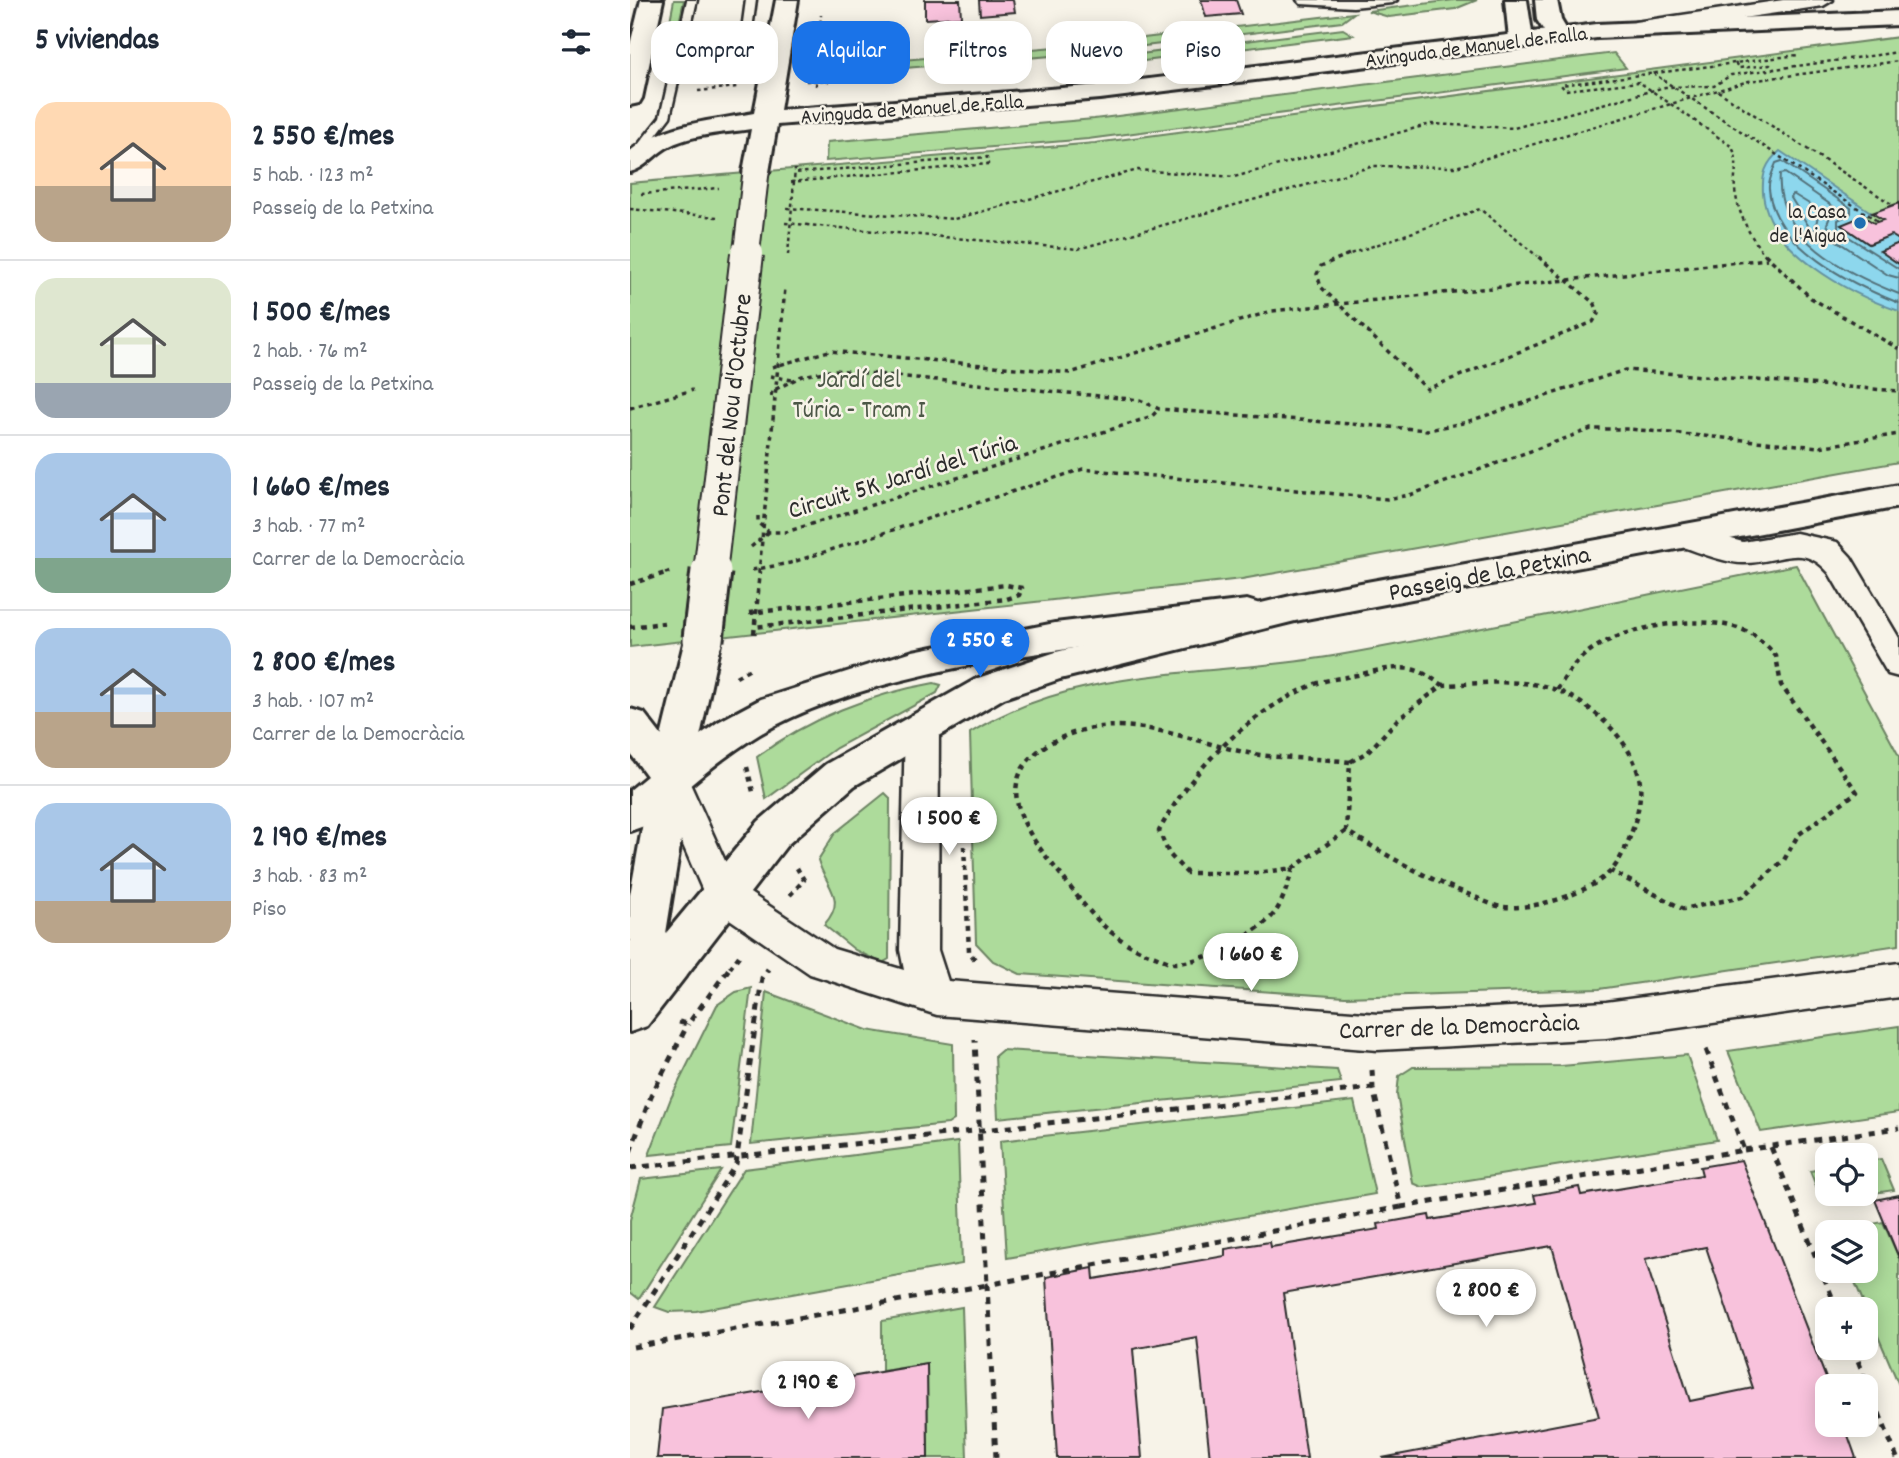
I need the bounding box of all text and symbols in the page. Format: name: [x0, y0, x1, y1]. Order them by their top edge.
street label: Avinguda de Manuel de Falla: [1364, 20, 1590, 77]
text: 5 viviendas: [35, 21, 160, 64]
chip: Comprar: [651, 21, 778, 84]
chip: Alquilar: [792, 21, 910, 84]
chip: Filtros: [924, 21, 1032, 84]
chip: Nuevo: [1046, 21, 1147, 84]
chip: Piso: [1161, 21, 1245, 84]
icon: filters: [557, 23, 595, 61]
street label: Avinguda de Manuel de Falla: [800, 88, 1026, 134]
text: 2 550 €/mes: [252, 117, 395, 160]
icon: home: [91, 130, 175, 214]
text: 5 hab. · 123 m²: [252, 160, 374, 193]
text: Passeig de la Petxina: [252, 193, 433, 226]
place label: la Casa de l'Aigua: [1770, 199, 1847, 253]
marker: la Casa de l'Aigua: [1852, 215, 1868, 231]
street label: Pont del Nou d'Octubre: [703, 292, 764, 519]
text: 1 500 €/mes: [252, 293, 391, 336]
icon: home: [91, 306, 175, 390]
text: 2 hab. · 76 m²: [252, 336, 368, 369]
park label: Jardí del Túria - Tram I: [792, 363, 926, 430]
text: Passeig de la Petxina: [252, 369, 433, 402]
street label: Circuit 5K Jardí del Túria: [784, 426, 1023, 531]
text: 1 660 €/mes: [252, 468, 390, 511]
icon: home: [91, 481, 175, 565]
text: 3 hab. · 77 m²: [252, 511, 365, 544]
street label: Passeig de la Petxina: [1386, 538, 1595, 613]
text: Carrer de la Democràcia: [252, 544, 464, 577]
pin: 2 550 €: [915, 620, 1045, 679]
text: 2 550 €: [946, 625, 1014, 658]
text: 2 800 €/mes: [252, 643, 395, 686]
icon: home: [91, 656, 175, 740]
text: 3 hab. · 107 m²: [252, 686, 374, 719]
text: Carrer de la Democràcia: [252, 719, 464, 752]
pin: 1 500 €: [884, 798, 1014, 857]
text: 1 500 €: [917, 803, 981, 836]
text: 2 190 €/mes: [252, 818, 387, 861]
icon: home: [91, 831, 175, 915]
text: 3 hab. · 83 m²: [252, 861, 367, 894]
text: Piso: [252, 894, 287, 927]
pin: 1 660 €: [1186, 934, 1316, 993]
text: 1 660 €: [1219, 939, 1283, 972]
street label: Carrer de la Democràcia: [1339, 1006, 1581, 1051]
map controls: [1815, 1143, 1878, 1437]
button: locate: [1815, 1143, 1878, 1206]
button: layers: [1815, 1220, 1878, 1283]
pin: 2 800 €: [1421, 1270, 1551, 1329]
text: 2 800 €: [1452, 1275, 1520, 1308]
button: +: [1815, 1297, 1878, 1360]
pin: 2 190 €: [743, 1362, 873, 1421]
text: 2 190 €: [777, 1367, 839, 1400]
button: −: [1815, 1374, 1878, 1437]

